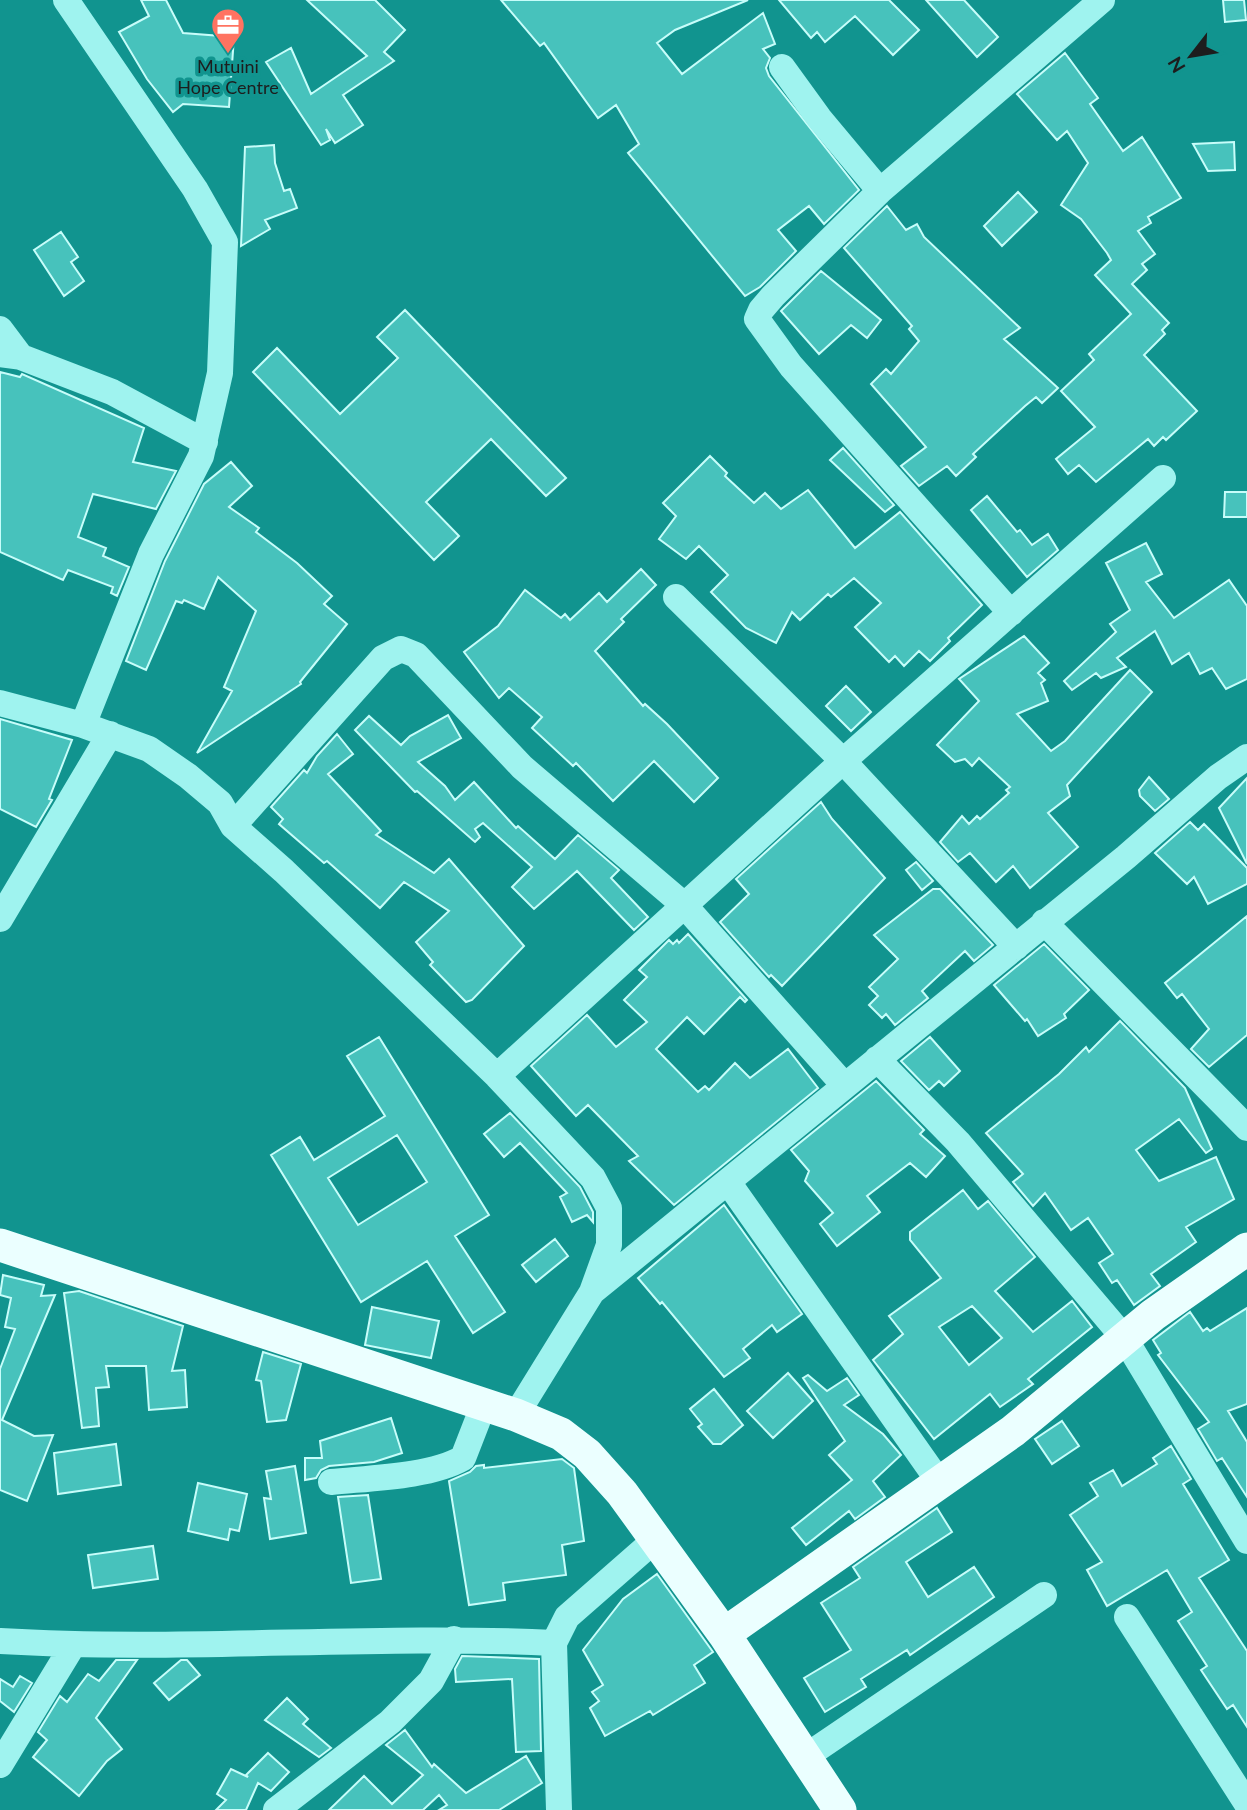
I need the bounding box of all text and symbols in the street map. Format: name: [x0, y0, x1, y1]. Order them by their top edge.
office icon: Mutuini Hope Centre: [209, 6, 247, 55]
north arrow: [1156, 21, 1226, 91]
text: N: [1162, 53, 1190, 77]
place label: Mutuini Hope Centre: [177, 55, 279, 98]

